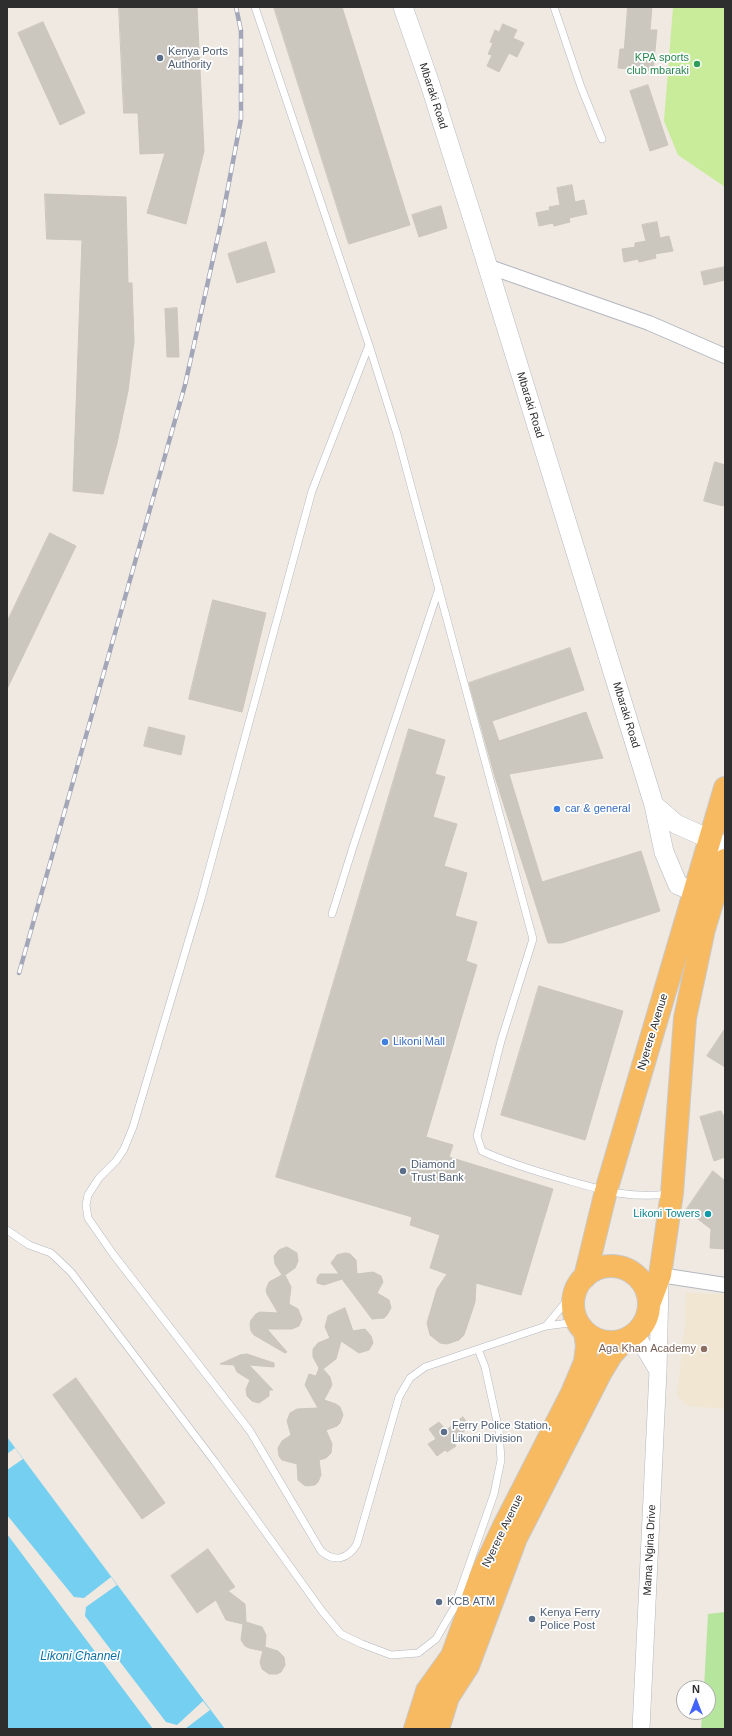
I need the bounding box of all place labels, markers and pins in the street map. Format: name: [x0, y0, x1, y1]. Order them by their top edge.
place label: Kenya Ports Authority: [168, 45, 228, 71]
place label: KPA sports club mbaraki: [627, 51, 689, 77]
marker: Kenya Ports Authority: [155, 53, 165, 63]
marker: KPA sports club mbaraki: [692, 59, 702, 69]
place label: car & general: [565, 802, 630, 816]
marker: car & general: [552, 804, 562, 814]
place label: Likoni Mall: [393, 1035, 445, 1049]
marker: Likoni Mall: [380, 1037, 390, 1047]
place label: Diamond Trust Bank: [411, 1158, 464, 1184]
marker: Diamond Trust Bank: [398, 1166, 408, 1176]
place label: Likoni Towers: [633, 1207, 700, 1221]
marker: Likoni Towers: [703, 1209, 713, 1219]
place label: Aga Khan Academy: [599, 1342, 696, 1356]
marker: Aga Khan Academy: [699, 1344, 709, 1354]
place label: Ferry Police Station, Likoni Division: [452, 1419, 551, 1445]
marker: Ferry Police Station, Likoni Division: [439, 1427, 449, 1437]
place label: KCB ATM: [447, 1595, 495, 1609]
marker: KCB ATM: [434, 1597, 444, 1607]
place label: Kenya Ferry Police Post: [540, 1606, 600, 1632]
marker: Kenya Ferry Police Post: [527, 1614, 537, 1624]

